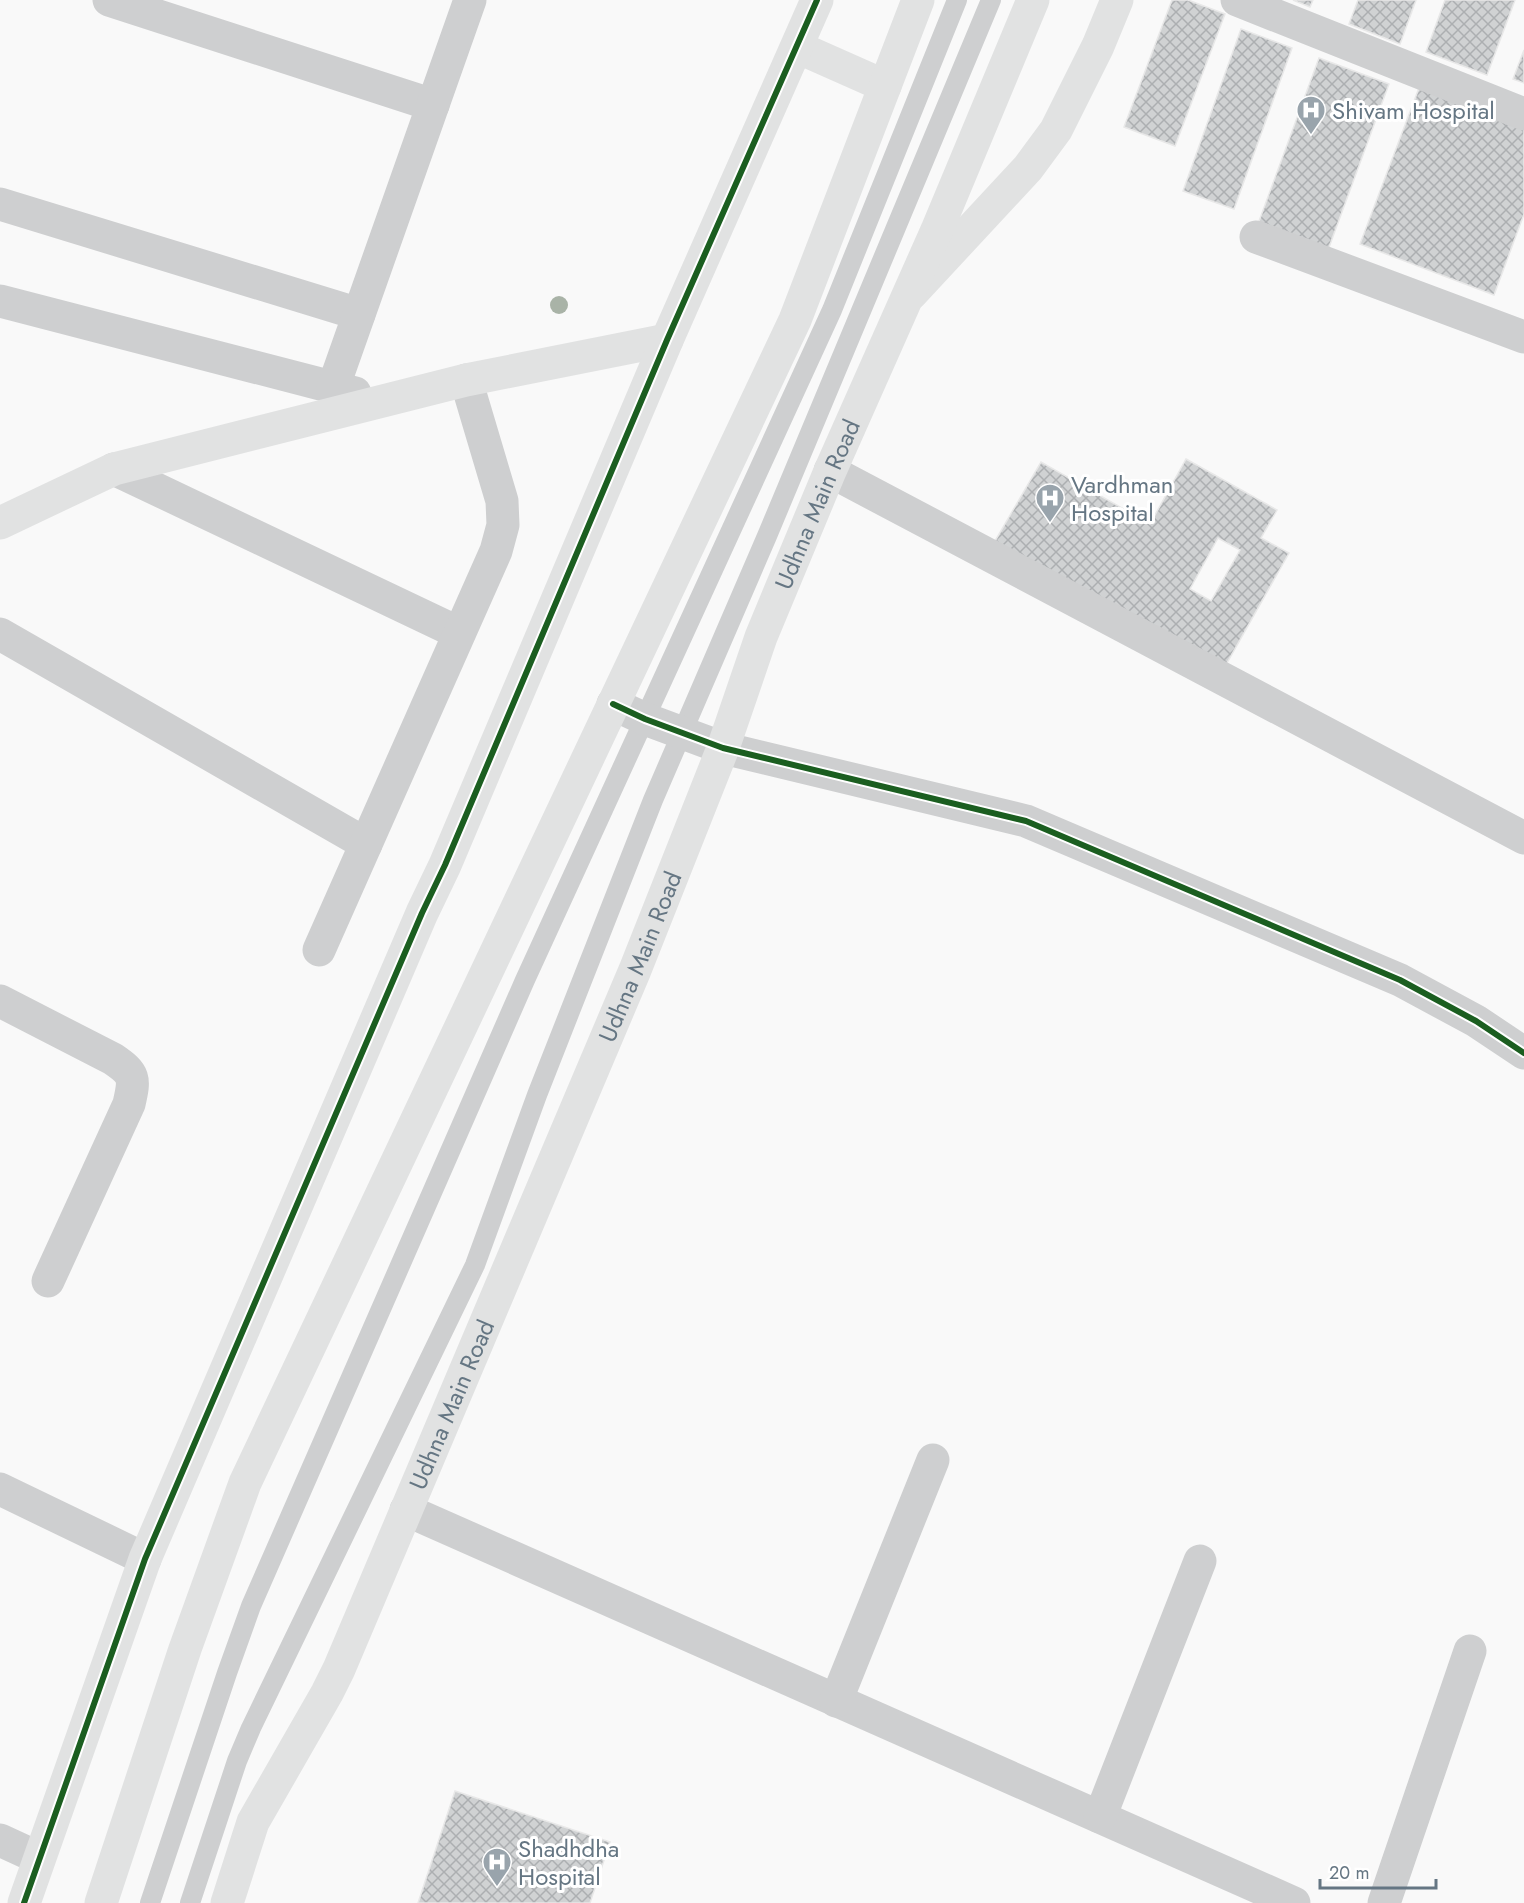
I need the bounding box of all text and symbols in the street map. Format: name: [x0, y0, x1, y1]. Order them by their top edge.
place label: Shivam Hospital: [1332, 93, 1495, 128]
hospital icon: Shivam Hospital: [1295, 94, 1327, 136]
street label: Udhna Main Road: [765, 413, 868, 594]
place label: Vardhman Hospital: [1071, 467, 1173, 530]
hospital icon: Vardhman Hospital: [1034, 482, 1066, 524]
street label: Udhna Main Road: [589, 866, 690, 1047]
street label: Udhna Main Road: [400, 1314, 503, 1495]
place label: Shadhdha Hospital: [518, 1831, 619, 1894]
hospital icon: Shadhdha Hospital: [481, 1846, 513, 1888]
scale bar: [1320, 1852, 1436, 1890]
text: 20 m: [1329, 1860, 1369, 1886]

